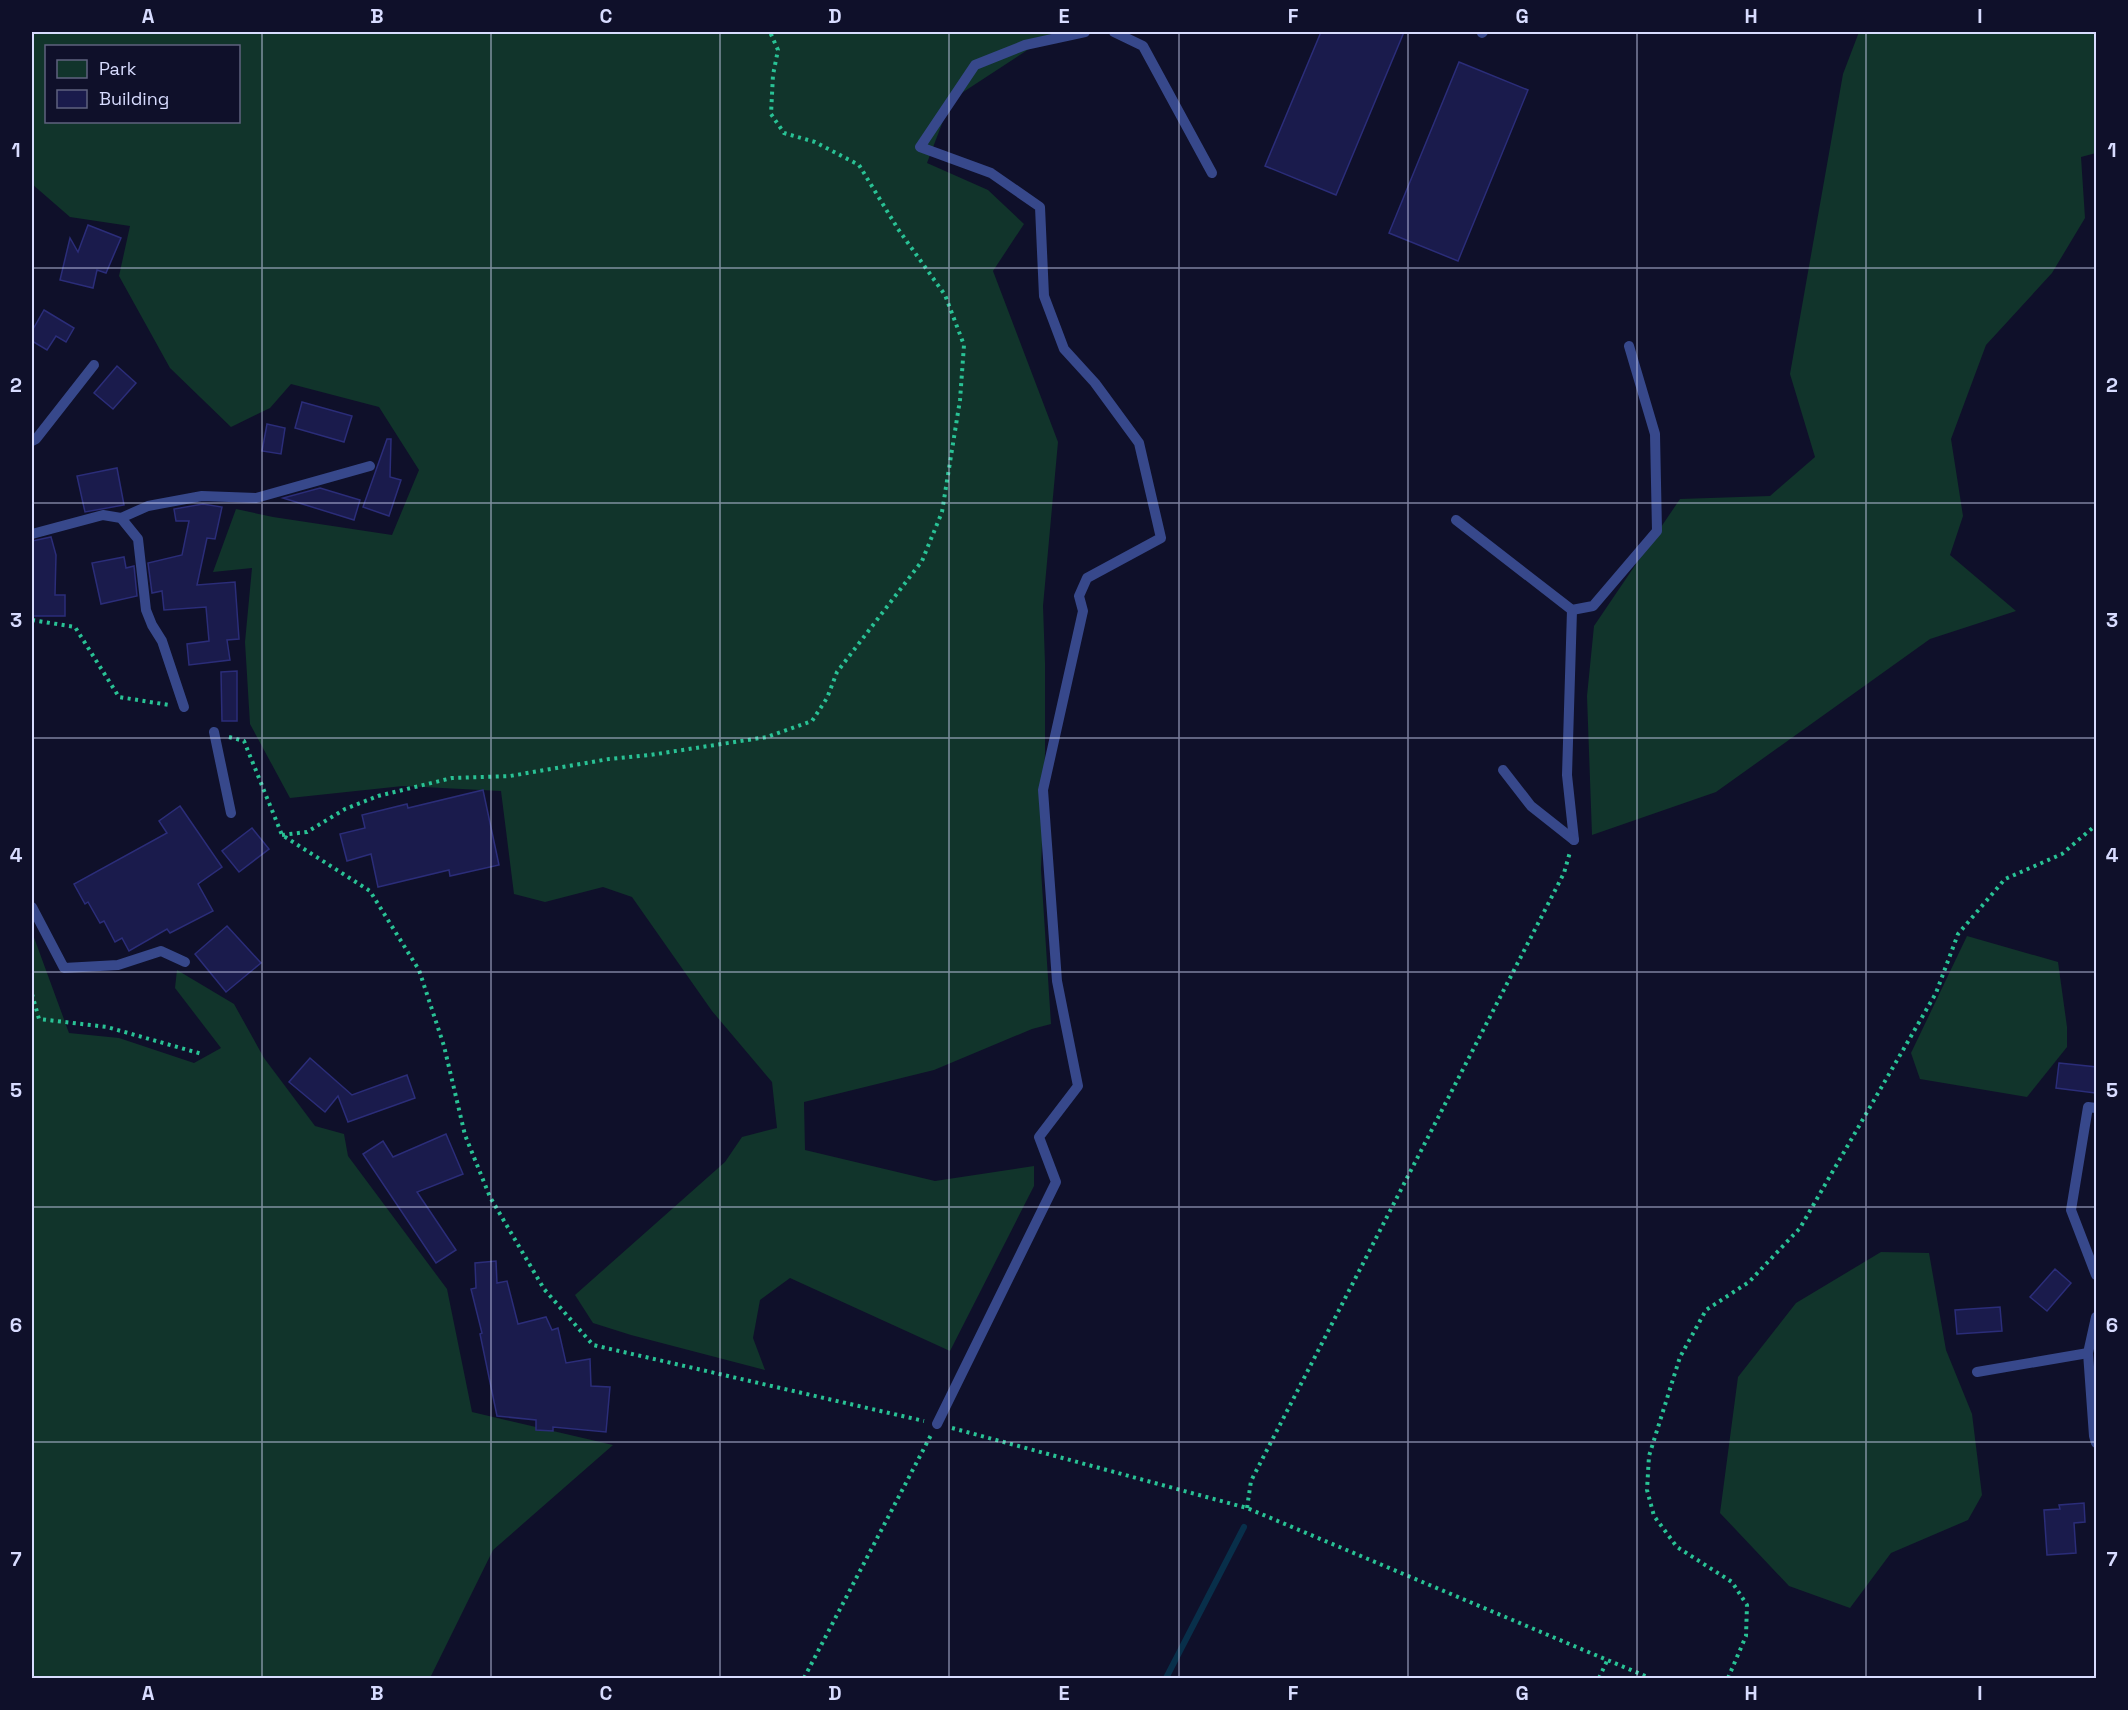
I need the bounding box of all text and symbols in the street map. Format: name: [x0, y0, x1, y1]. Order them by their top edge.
text: A: [142, 3, 155, 29]
text: B: [370, 3, 384, 29]
text: C: [600, 3, 613, 29]
text: D: [828, 3, 842, 29]
text: E: [1058, 3, 1070, 29]
text: F: [1288, 3, 1299, 29]
text: G: [1515, 3, 1529, 29]
text: H: [1744, 3, 1758, 29]
text: I: [1977, 3, 1983, 29]
legend: [45, 45, 240, 123]
text: Park: [99, 57, 137, 80]
text: Building: [99, 87, 169, 110]
text: 1: [11, 137, 21, 163]
text: 1: [2107, 137, 2117, 163]
text: 2: [10, 372, 22, 398]
text: 2: [2106, 372, 2118, 398]
text: 3: [10, 607, 22, 633]
text: 3: [2106, 607, 2118, 633]
text: 4: [10, 842, 23, 868]
text: 4: [2106, 842, 2119, 868]
text: 5: [10, 1077, 22, 1103]
text: 5: [2106, 1077, 2118, 1103]
text: 6: [10, 1312, 22, 1338]
text: 6: [2106, 1312, 2118, 1338]
text: 7: [10, 1546, 22, 1572]
text: 7: [2106, 1546, 2118, 1572]
text: A: [142, 1680, 155, 1706]
text: B: [370, 1680, 384, 1706]
text: C: [600, 1680, 613, 1706]
text: D: [828, 1680, 842, 1706]
text: E: [1058, 1680, 1070, 1706]
text: F: [1288, 1680, 1299, 1706]
text: G: [1515, 1680, 1529, 1706]
text: H: [1744, 1680, 1758, 1706]
text: I: [1977, 1680, 1983, 1706]

